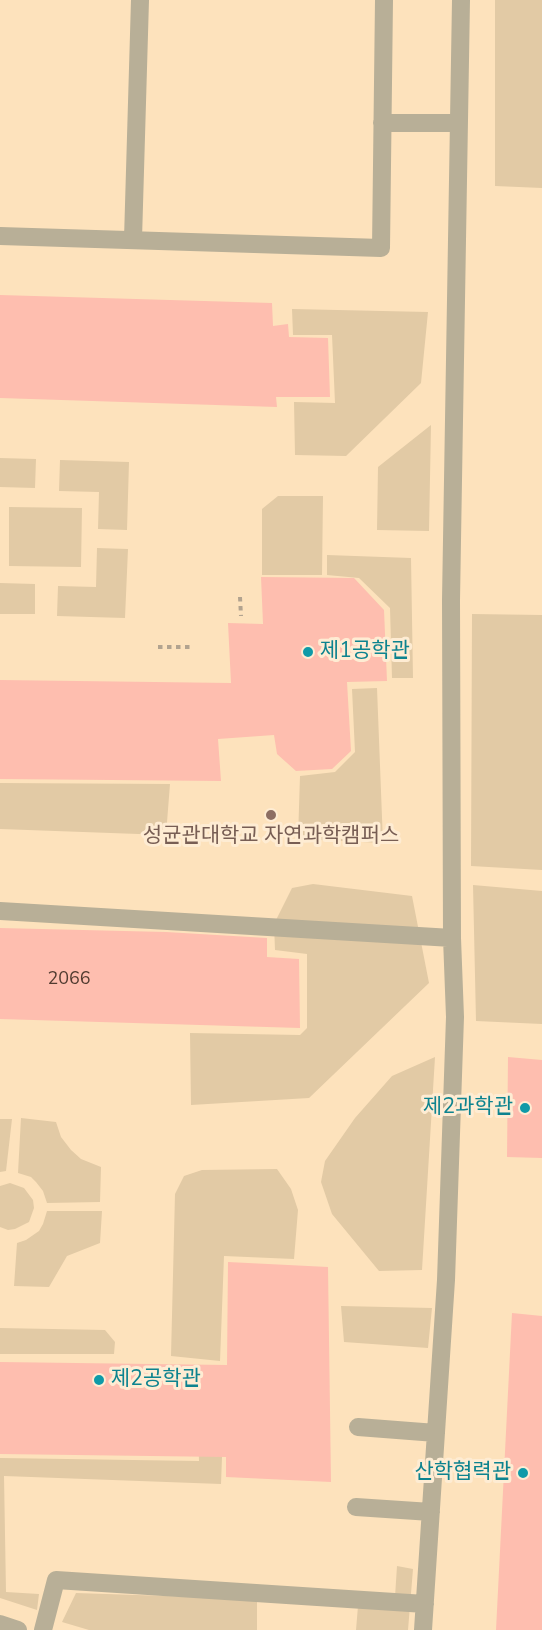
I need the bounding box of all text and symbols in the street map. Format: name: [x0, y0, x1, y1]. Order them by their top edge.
place label: 제1공학관: [320, 639, 410, 665]
marker: 제1공학관: [301, 645, 315, 659]
marker: 성균관대학교 자연과학캠퍼스: [264, 808, 278, 822]
place label: 성균관대학교 자연과학캠퍼스: [143, 824, 399, 850]
house number: 2066: [47, 969, 91, 991]
place label: 제2과학관: [423, 1095, 513, 1121]
marker: 제2과학관: [518, 1101, 532, 1115]
place label: 제2공학관: [111, 1367, 201, 1393]
marker: 제2공학관: [92, 1373, 106, 1387]
place label: 산학협력관: [414, 1460, 511, 1486]
marker: 산학협력관: [516, 1466, 530, 1480]

